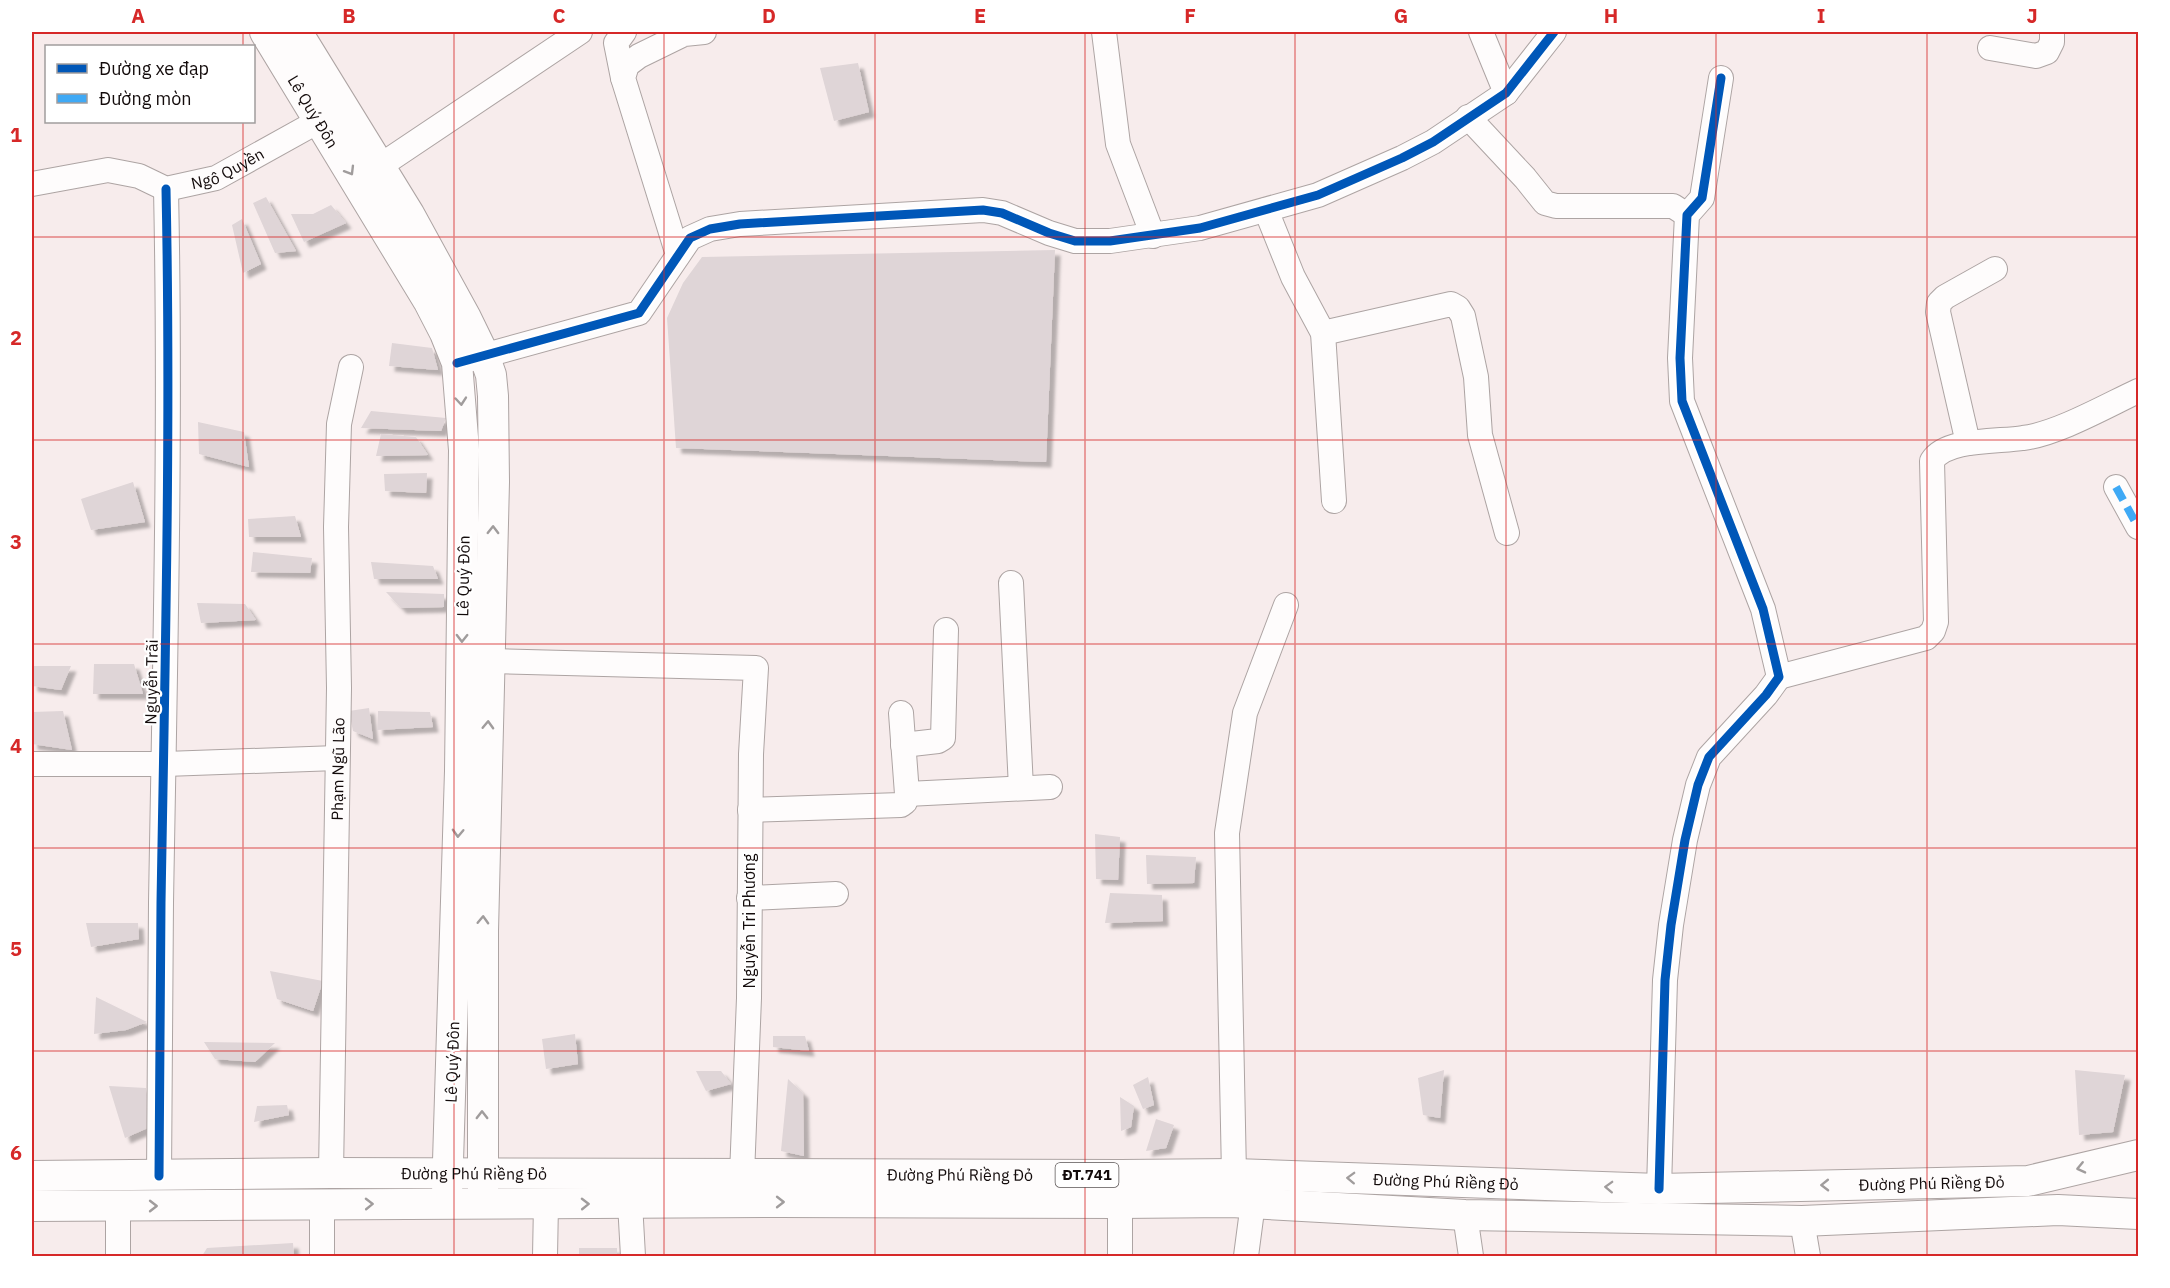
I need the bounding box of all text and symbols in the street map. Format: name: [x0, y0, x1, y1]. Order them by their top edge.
text: A: [131, 2, 145, 29]
text: B: [342, 2, 356, 29]
text: C: [552, 2, 566, 29]
text: D: [762, 2, 776, 29]
text: E: [974, 2, 986, 29]
text: F: [1184, 2, 1196, 29]
text: G: [1394, 2, 1408, 29]
text: H: [1604, 2, 1618, 29]
text: I: [1817, 2, 1825, 29]
text: J: [2026, 2, 2038, 29]
legend: [45, 45, 255, 123]
text: Đường xe đạp: [99, 57, 209, 80]
street label: Lê Quý Đôn: [284, 71, 343, 151]
text: Đường mòn: [99, 87, 191, 110]
text: 1: [10, 121, 22, 148]
street label: Ngô Quyền: [189, 143, 267, 193]
one-way arrow: [343, 165, 355, 175]
text: 2: [10, 324, 22, 351]
one-way arrow: [454, 396, 467, 405]
one-way arrow: [487, 526, 499, 535]
text: 3: [10, 528, 22, 555]
street label: Lê Quý Đôn: [452, 535, 474, 617]
one-way arrow: [456, 633, 468, 642]
street label: Nguyễn Trãi: [140, 639, 162, 725]
street label: Phạm Ngũ Lão: [327, 717, 349, 821]
one-way arrow: [482, 721, 495, 730]
text: 4: [10, 732, 22, 759]
one-way arrow: [452, 828, 465, 837]
street label: Nguyễn Tri Phương: [739, 853, 759, 988]
one-way arrow: [477, 915, 489, 924]
text: 5: [10, 935, 22, 962]
street label: Lê Quý Đôn: [441, 1021, 463, 1103]
one-way arrow: [476, 1110, 488, 1119]
text: 6: [10, 1139, 22, 1166]
one-way arrow: [2077, 1161, 2087, 1174]
street label: Đường Phú Riềng Đỏ: [401, 1163, 547, 1184]
road number: ĐT.741: [1056, 1163, 1118, 1187]
street label: Đường Phú Riềng Đỏ: [887, 1164, 1033, 1185]
street label: Đường Phú Riềng Đỏ: [1373, 1169, 1519, 1194]
one-way arrow: [1347, 1172, 1356, 1185]
street label: Đường Phú Riềng Đỏ: [1858, 1172, 2005, 1195]
one-way arrow: [1820, 1179, 1829, 1191]
one-way arrow: [1605, 1181, 1614, 1194]
one-way arrow: [775, 1196, 784, 1208]
one-way arrow: [364, 1198, 373, 1210]
one-way arrow: [580, 1198, 589, 1210]
one-way arrow: [148, 1200, 157, 1212]

